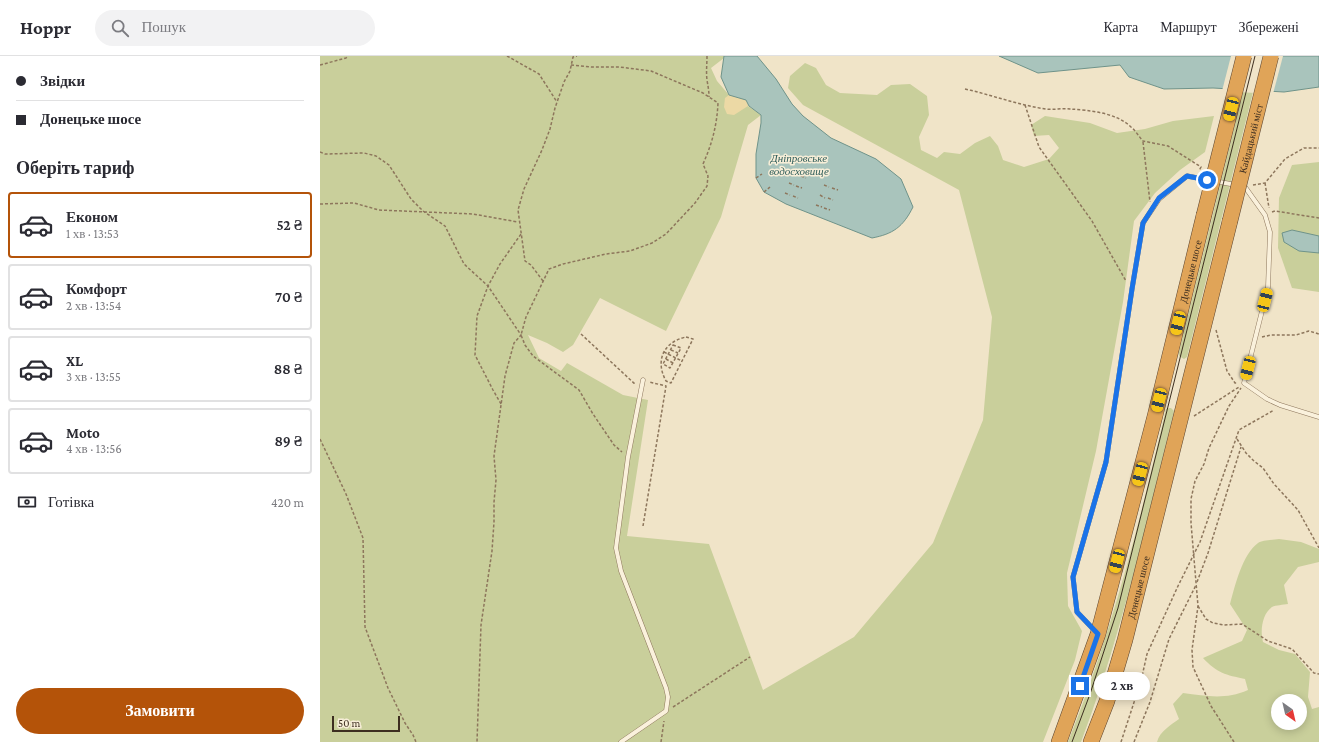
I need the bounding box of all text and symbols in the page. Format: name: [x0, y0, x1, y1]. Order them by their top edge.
search box: [95, 10, 375, 46]
text: Hoppr: [20, 17, 71, 38]
icon: search: [109, 17, 131, 39]
text: Пошук: [141, 19, 186, 35]
text: Карта: [1103, 19, 1138, 35]
text: Маршрут: [1160, 19, 1217, 35]
text: Збережені: [1239, 19, 1299, 35]
text: Звідки: [40, 73, 85, 89]
car: [1222, 96, 1240, 122]
street label: Кайдацький міст: [1237, 102, 1265, 174]
text: Донецьке шосе: [40, 111, 141, 127]
water label: Дніпровське водосховище: [769, 152, 829, 177]
text: Оберіть тариф: [16, 158, 135, 178]
route start: [1198, 171, 1216, 189]
icon: car: [18, 207, 54, 243]
text: Економ: [66, 209, 118, 225]
text: 52 ₴: [276, 217, 302, 233]
text: 1 хв · 13:53: [66, 226, 119, 241]
street label: Донецьке шосе: [1177, 238, 1203, 304]
icon: car: [18, 279, 54, 315]
text: Комфорт: [66, 281, 127, 297]
car: [1256, 287, 1274, 313]
text: 70 ₴: [275, 289, 302, 305]
text: 2 хв · 13:54: [66, 298, 122, 313]
car: [1169, 310, 1187, 336]
icon: car: [18, 351, 54, 387]
text: XL: [66, 353, 83, 369]
car: [1239, 355, 1257, 381]
text: 88 ₴: [274, 361, 302, 377]
text: 3 хв · 13:55: [66, 369, 121, 384]
car: [1150, 387, 1168, 413]
icon: car: [18, 423, 54, 459]
text: Moto: [66, 425, 100, 441]
text: 89 ₴: [274, 433, 302, 449]
text: 4 хв · 13:56: [66, 441, 122, 456]
car: [1131, 461, 1149, 487]
icon: cash: [16, 491, 38, 513]
text: Готівка: [48, 494, 94, 510]
text: 420 m: [271, 495, 304, 510]
car: [1108, 548, 1126, 574]
street label: Донецьке шосе: [1125, 554, 1152, 620]
callout: 2 хв: [1094, 672, 1150, 700]
route end: [1071, 677, 1089, 695]
text: 2 хв: [1111, 678, 1133, 693]
button: Замовити: [16, 688, 304, 734]
north arrow: [1271, 694, 1307, 730]
map controls: [1271, 694, 1307, 730]
scale bar: [332, 714, 400, 733]
text: 50 m: [338, 717, 360, 729]

